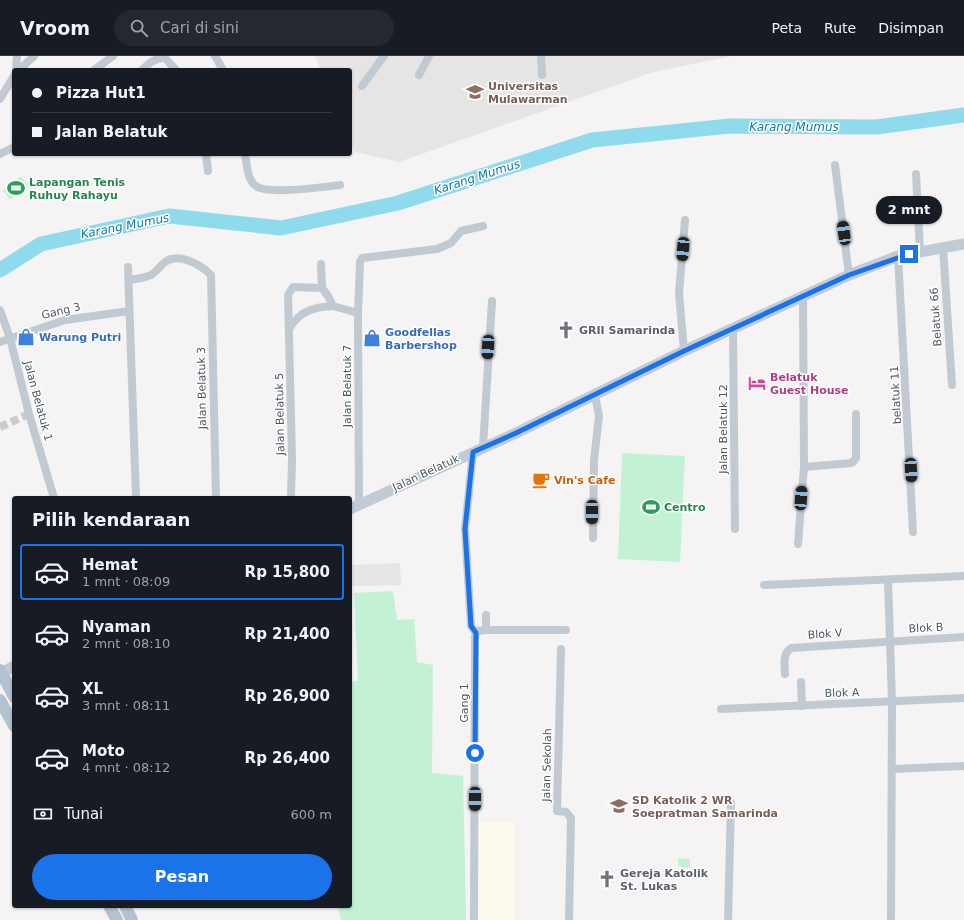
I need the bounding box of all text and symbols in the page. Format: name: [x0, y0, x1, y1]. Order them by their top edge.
search box: [114, 10, 394, 46]
text: Vroom: [20, 17, 90, 39]
icon: search: [128, 17, 150, 39]
text: Cari di sini: [160, 19, 239, 37]
text: Peta: [771, 20, 802, 36]
text: Rute: [824, 20, 856, 36]
text: Disimpan: [878, 20, 944, 36]
place label: Universitas Mulawarman: [488, 80, 568, 106]
school or university icon: Universitas Mulawarman: [465, 82, 485, 102]
text: Pizza Hut1: [56, 84, 146, 102]
water label: Karang Mumus: [749, 120, 839, 134]
text: Jalan Belatuk: [56, 123, 168, 141]
water label: Karang Mumus: [432, 156, 522, 198]
place label: Lapangan Tenis Ruhuy Rahayu: [29, 176, 126, 202]
sports icon: Lapangan Tenis Ruhuy Rahayu: [6, 178, 26, 198]
callout: 2 mnt: [876, 196, 942, 224]
text: 2 mnt: [888, 202, 930, 217]
water label: Karang Mumus: [80, 211, 170, 241]
car: [836, 220, 852, 246]
car: [676, 237, 690, 261]
route end: [900, 245, 918, 263]
street label: Belatuk 66: [927, 287, 945, 347]
street label: Gang 3: [40, 300, 82, 322]
church icon: GRII Samarinda: [556, 320, 576, 340]
place label: GRII Samarinda: [579, 324, 675, 337]
place label: Goodfellas Barbershop: [385, 326, 457, 352]
shop icon: Warung Putri: [16, 327, 36, 347]
shop icon: Goodfellas Barbershop: [362, 328, 382, 348]
place label: Warung Putri: [39, 331, 121, 344]
car: [481, 335, 495, 359]
street label: Jalan Belatuk 7: [341, 345, 354, 428]
street label: Jalan Belatuk 3: [195, 347, 209, 430]
street label: Jalan Belatuk 1: [21, 358, 55, 443]
street label: belatuk 11: [888, 365, 904, 425]
place label: Belatuk Guest House: [770, 371, 849, 397]
street label: Jalan Belatuk 5: [273, 373, 287, 456]
hotel icon: Belatuk Guest House: [747, 373, 767, 393]
street label: Jalan Belatuk 12: [717, 384, 730, 475]
street label: Jalan Belatuk: [390, 452, 462, 495]
car: [904, 458, 918, 482]
cafe icon: Vin's Cafe: [531, 470, 551, 490]
place label: Vin's Cafe: [554, 474, 615, 487]
car: [794, 486, 808, 510]
sports icon: Centro: [641, 497, 661, 517]
car: [586, 500, 598, 524]
place label: Centro: [664, 501, 706, 514]
text: Pilih kendaraan: [32, 509, 190, 530]
icon: car: [34, 554, 70, 590]
text: Hemat: [82, 556, 138, 574]
text: Rp 15,800: [245, 563, 330, 581]
text: 1 mnt · 08:09: [82, 574, 170, 589]
icon: car: [34, 616, 70, 652]
text: Nyaman: [82, 618, 151, 636]
street label: Blok B: [908, 621, 944, 635]
text: Rp 21,400: [245, 625, 330, 643]
street label: Blok V: [807, 626, 843, 642]
text: 2 mnt · 08:10: [82, 636, 170, 651]
icon: car: [34, 678, 70, 714]
text: XL: [82, 680, 103, 698]
street label: Gang 1: [458, 683, 471, 723]
street label: Blok A: [824, 686, 860, 700]
text: Rp 26,900: [245, 687, 330, 705]
text: 3 mnt · 08:11: [82, 698, 170, 713]
street label: Jalan Sekolah: [540, 728, 554, 803]
icon: car: [34, 740, 70, 776]
text: Moto: [82, 742, 125, 760]
route start: [466, 744, 484, 762]
text: Rp 26,400: [245, 749, 330, 767]
text: 4 mnt · 08:12: [82, 760, 170, 775]
car: [469, 787, 481, 811]
place label: SD Katolik 2 WR Soepratman Samarinda: [632, 794, 778, 820]
school or university icon: SD Katolik 2 WR Soepratman Samarinda: [609, 796, 629, 816]
icon: cash: [32, 803, 54, 825]
text: Tunai: [64, 805, 103, 823]
text: 600 m: [290, 807, 332, 822]
button: Pesan: [32, 854, 332, 900]
place label: Gereja Katolik St. Lukas: [620, 867, 709, 893]
church icon: Gereja Katolik St. Lukas: [597, 869, 617, 889]

